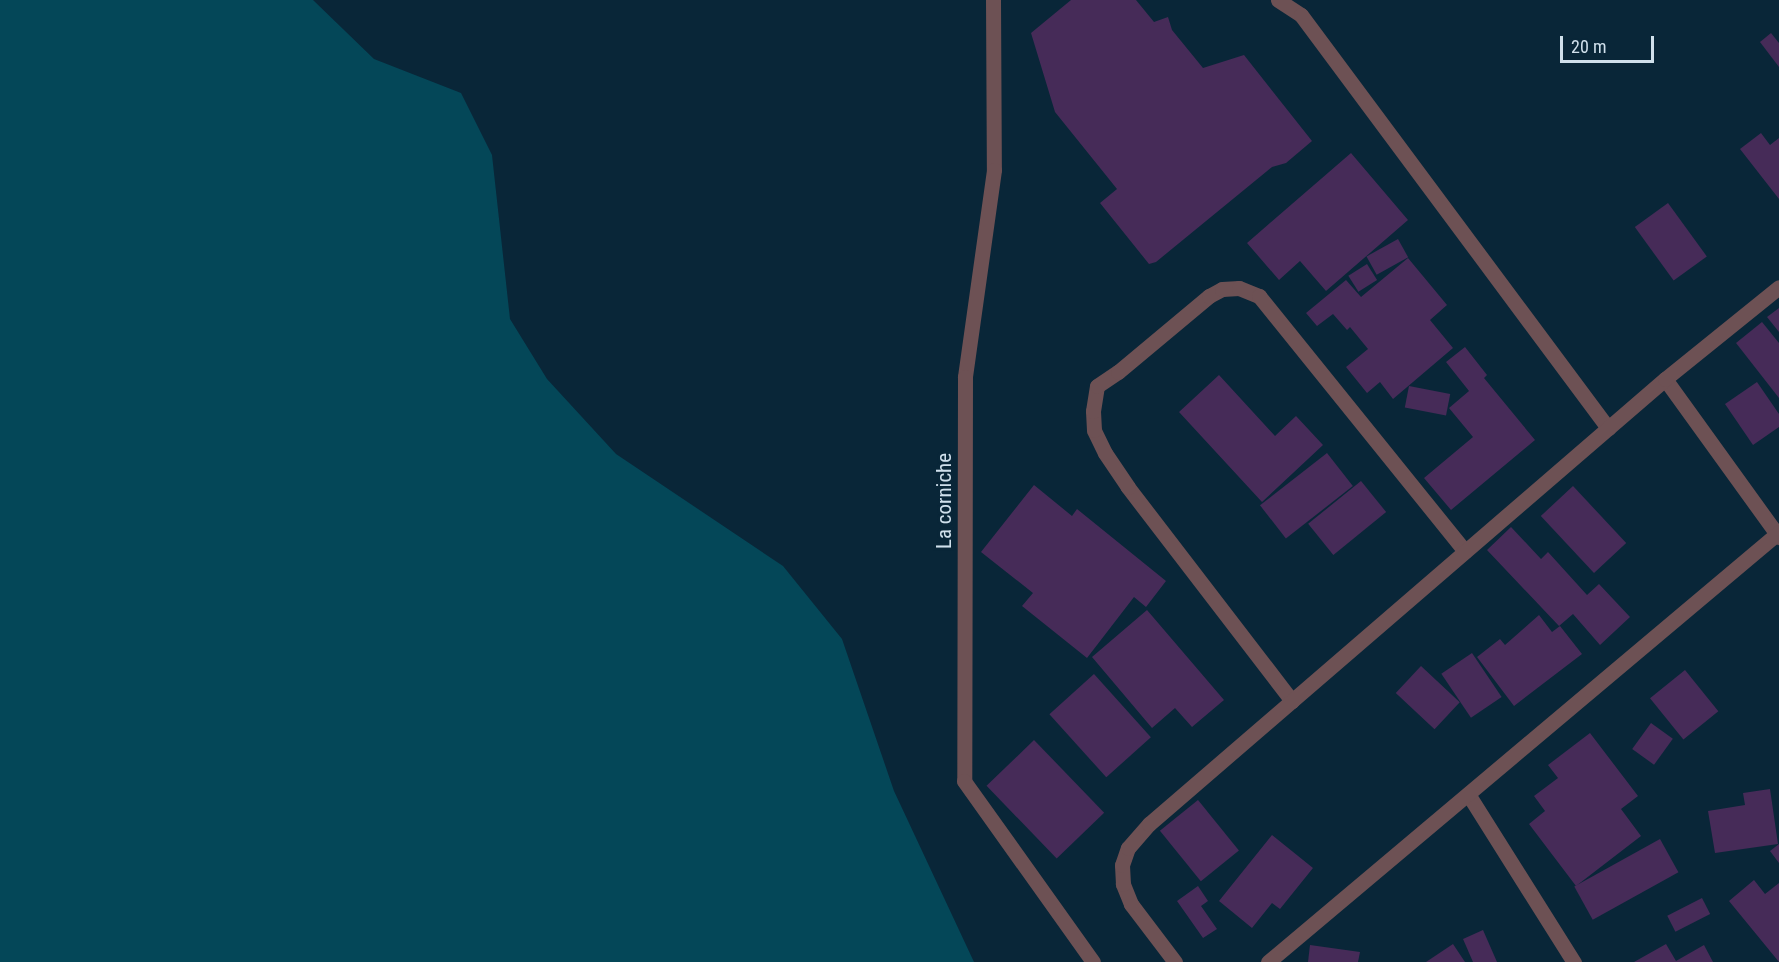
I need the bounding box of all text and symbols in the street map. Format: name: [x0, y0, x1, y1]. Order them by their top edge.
scale bar: [1563, 24, 1658, 62]
text: 20 m: [1571, 36, 1606, 57]
street label: La corniche: [931, 453, 957, 549]

